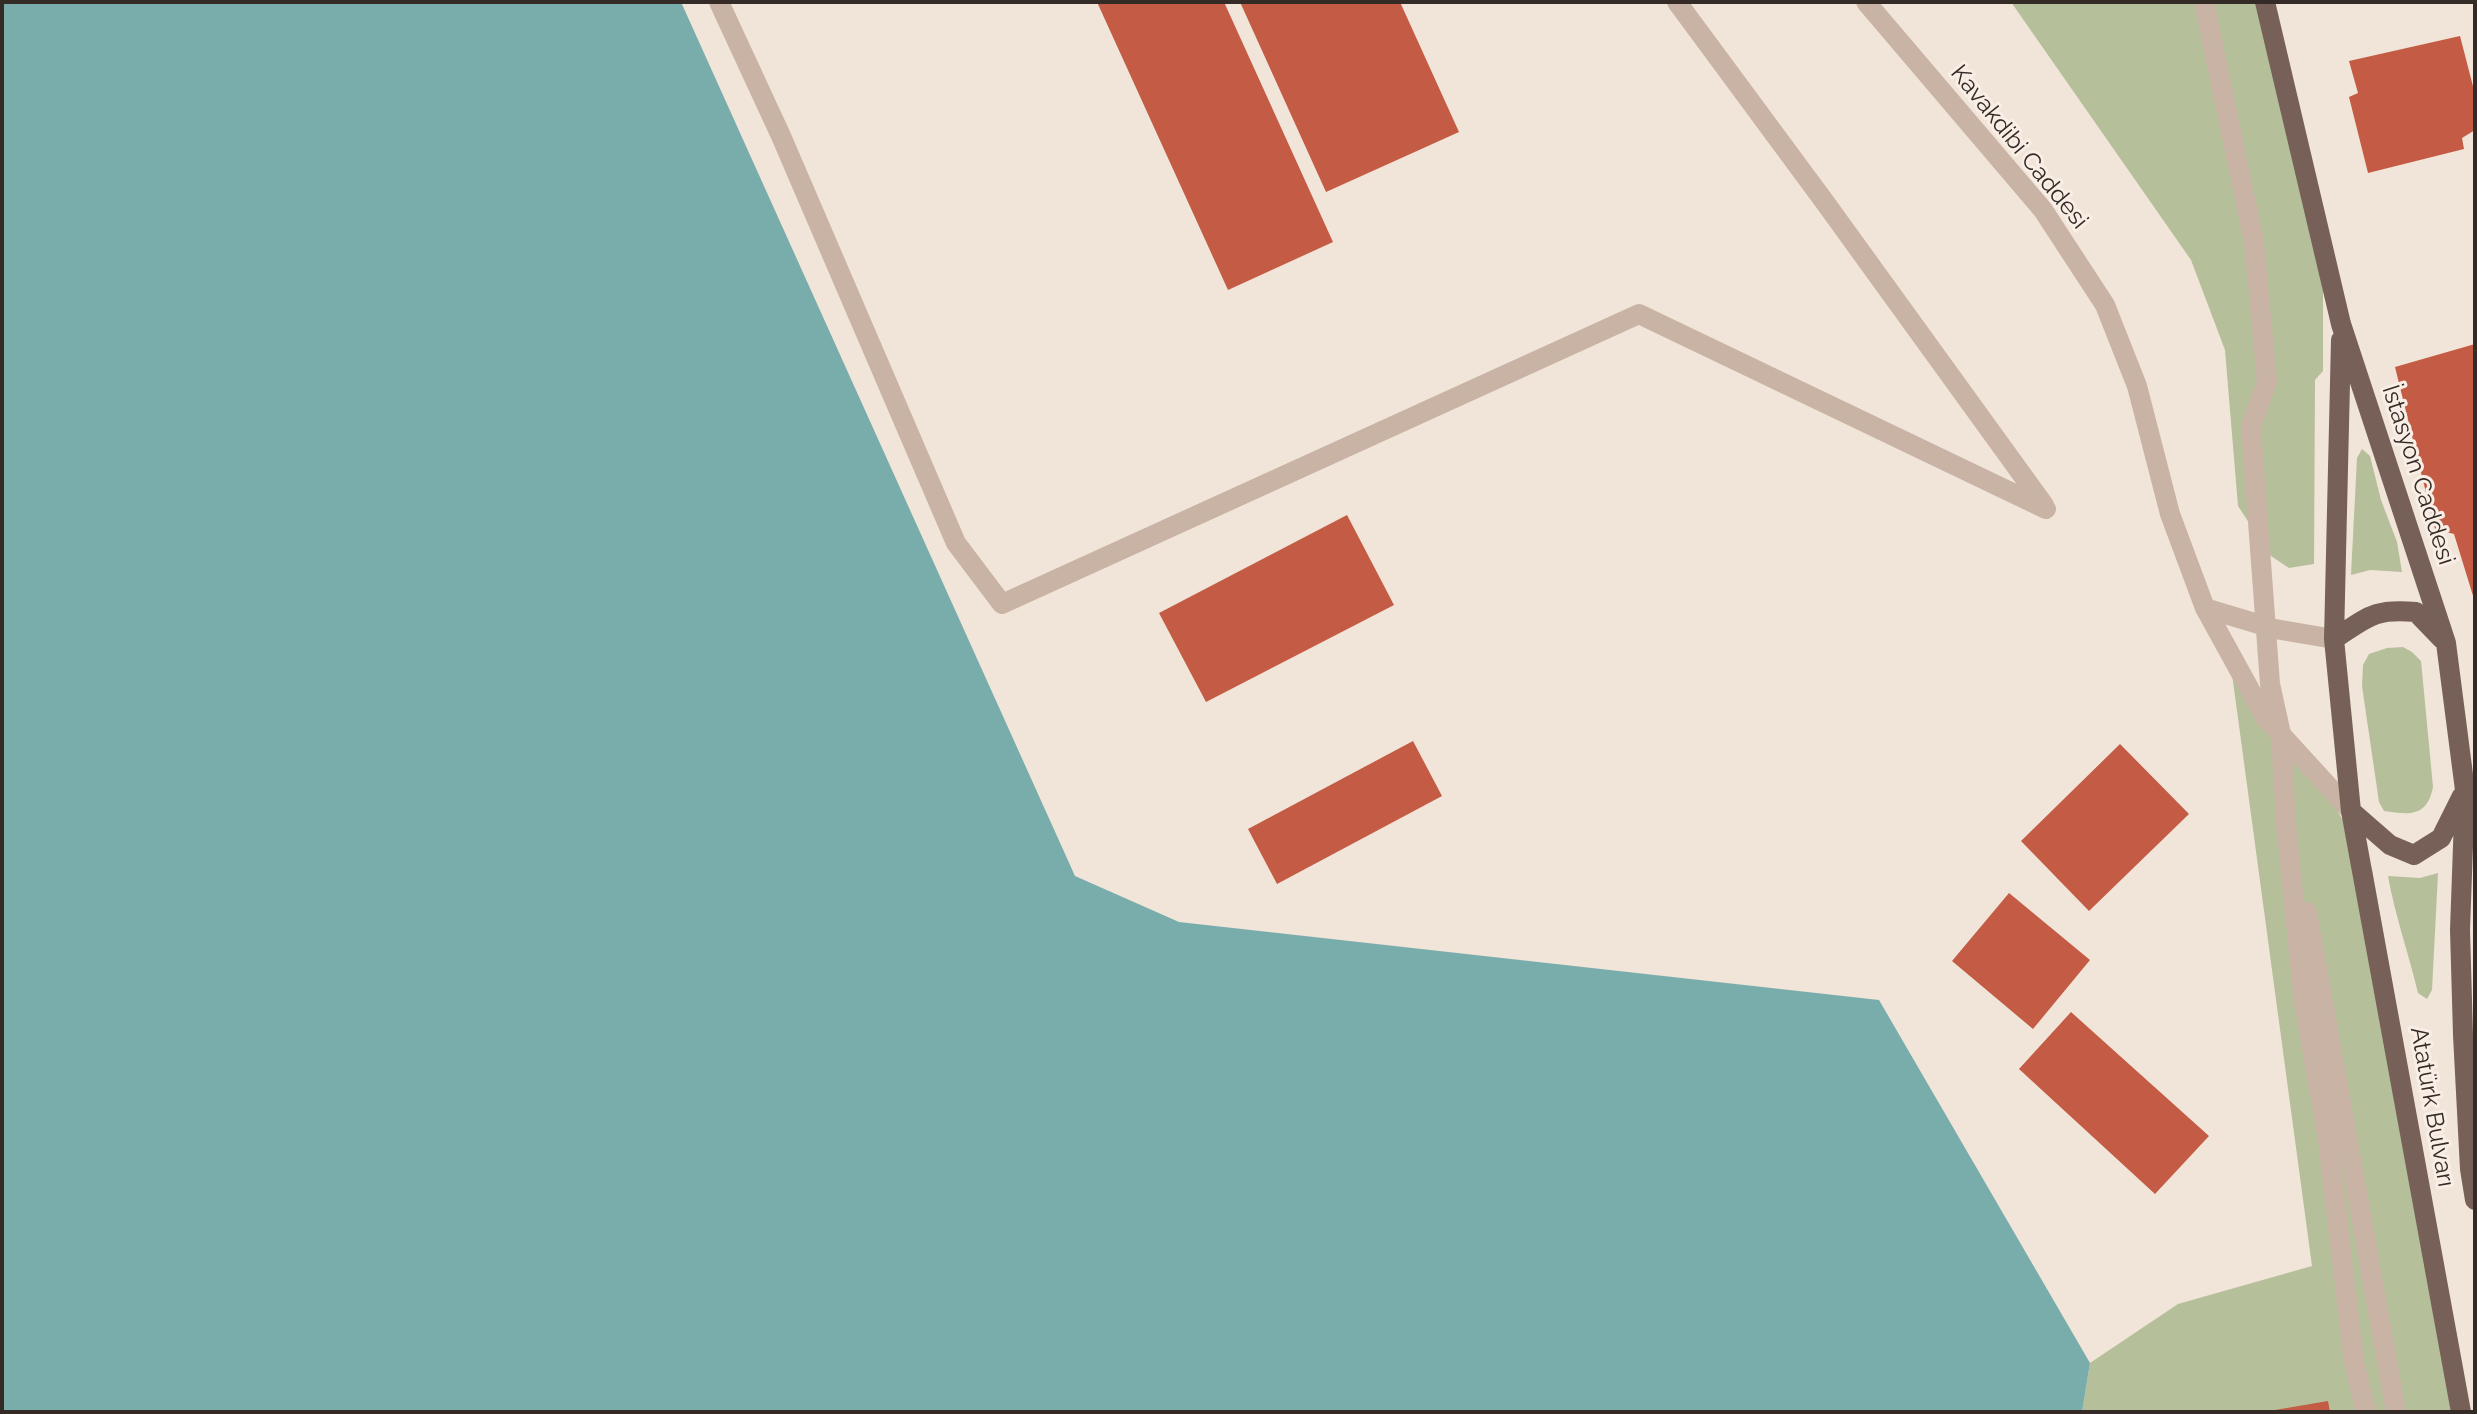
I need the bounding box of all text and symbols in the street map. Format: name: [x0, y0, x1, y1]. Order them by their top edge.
street label: Kavakdibi Caddesi: [1944, 59, 2094, 235]
street label: İstasyon Caddesi: [2375, 382, 2461, 568]
street label: Atatürk Bulvarı: [2404, 1025, 2460, 1189]

